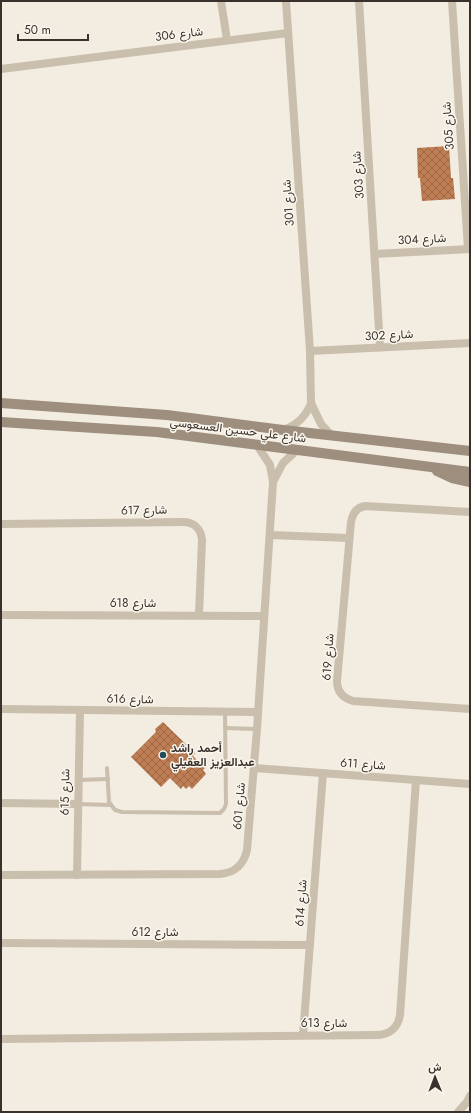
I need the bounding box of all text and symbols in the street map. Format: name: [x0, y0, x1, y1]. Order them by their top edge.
scale bar: [18, 16, 88, 42]
text: 50 m: [24, 21, 51, 39]
street label: شارع 306: [154, 22, 204, 46]
street label: شارع 305: [437, 101, 459, 151]
street label: شارع 303: [347, 150, 369, 200]
street label: شارع 301: [277, 179, 299, 227]
street label: شارع 304: [397, 229, 447, 249]
street label: شارع 302: [364, 325, 414, 345]
street label: شارع علي حسين العسعوسي: [169, 413, 307, 448]
street label: شارع 617: [121, 501, 167, 519]
street label: شارع 618: [110, 594, 156, 612]
street label: شارع 619: [317, 633, 339, 681]
street label: شارع 616: [106, 690, 154, 708]
place label: أحمد راشد عبدالعزيز العقيلي: [171, 739, 255, 772]
marker: أحمد راشد عبدالعزيز العقيلي: [158, 750, 168, 760]
street label: شارع 611: [340, 753, 386, 775]
street label: شارع 615: [56, 768, 74, 816]
street label: شارع 601: [228, 782, 250, 830]
street label: شارع 614: [290, 879, 312, 927]
street label: شارع 612: [132, 923, 178, 941]
street label: شارع 613: [301, 1014, 347, 1032]
north arrow: [415, 1057, 455, 1097]
text: ش: [428, 1059, 442, 1075]

